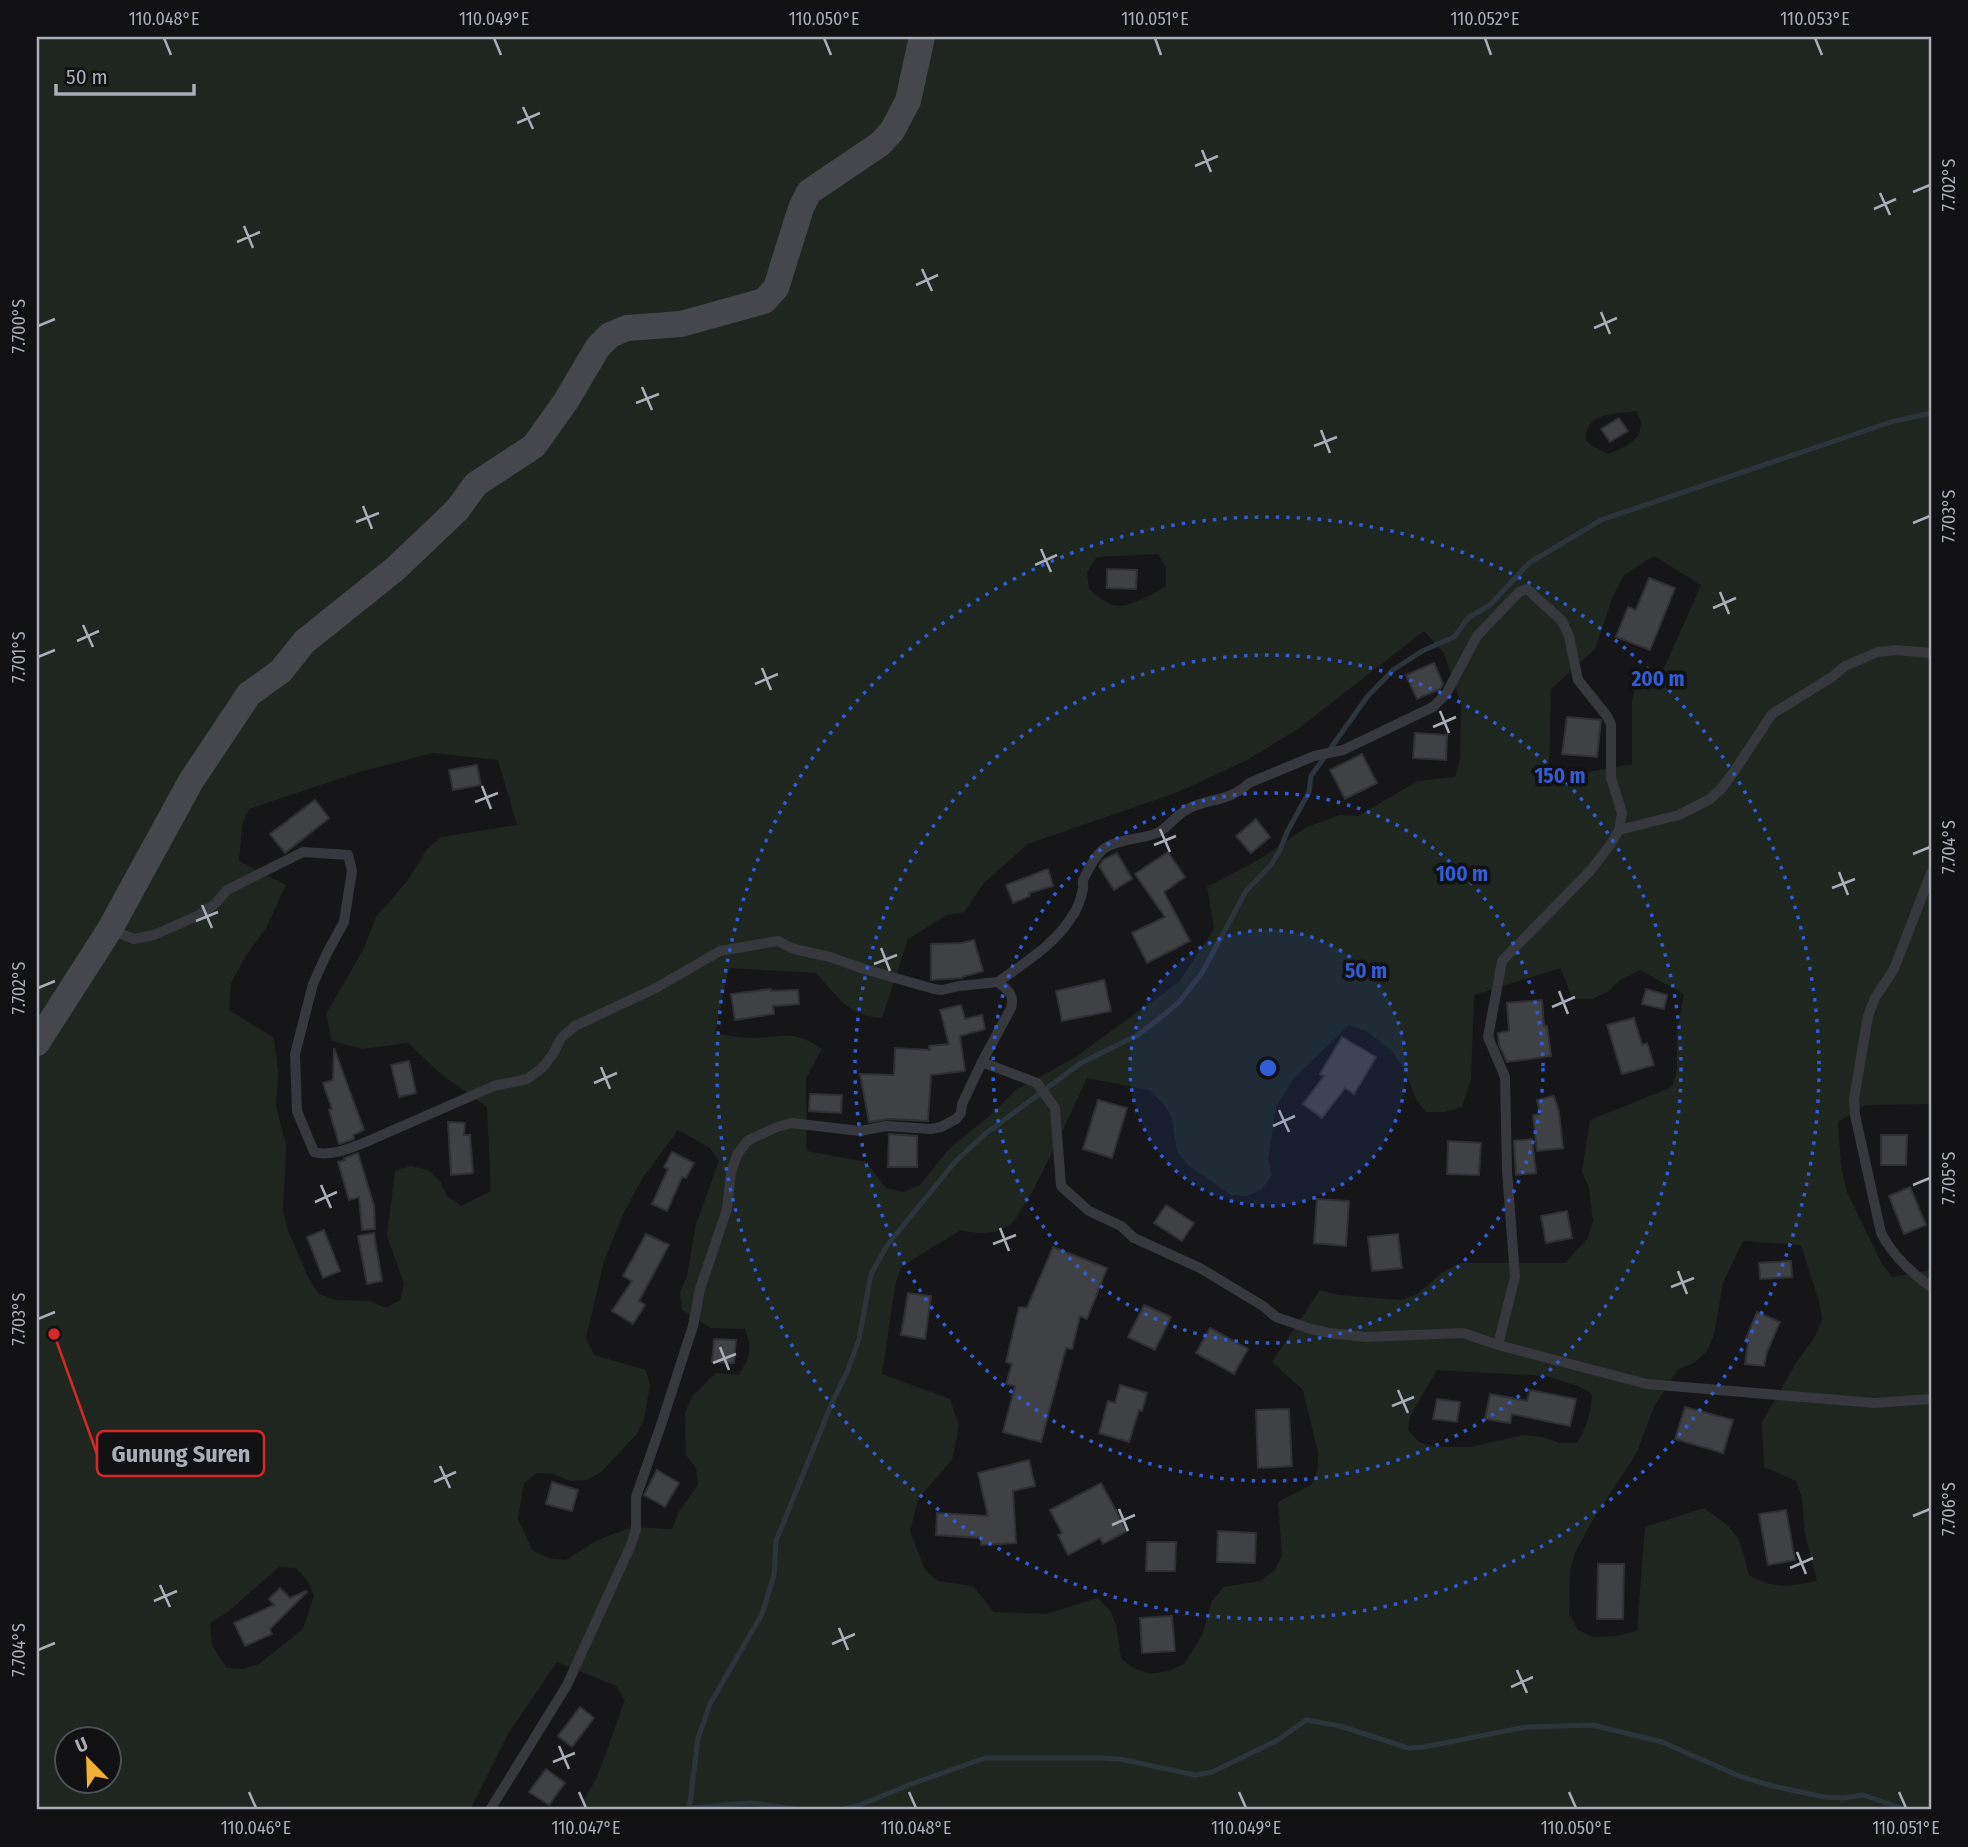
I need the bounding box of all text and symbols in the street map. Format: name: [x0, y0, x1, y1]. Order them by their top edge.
text: 110.048°E: [129, 8, 199, 30]
text: 110.049°E: [459, 8, 529, 30]
text: 110.050°E: [789, 8, 859, 30]
text: 110.051°E: [1121, 8, 1189, 30]
text: 110.052°E: [1450, 8, 1520, 30]
text: 110.053°E: [1780, 8, 1850, 30]
scale bar: [56, 52, 194, 96]
text: 50 m: [66, 64, 108, 90]
text: 7.702°S: [1938, 159, 1960, 211]
text: 7.700°S: [8, 299, 30, 353]
text: 7.703°S: [1938, 489, 1960, 542]
text: 7.701°S: [8, 631, 30, 683]
text: 200 m: [1630, 666, 1685, 692]
text: 150 m: [1534, 763, 1586, 789]
text: 7.704°S: [1938, 820, 1960, 874]
text: 100 m: [1436, 861, 1488, 887]
text: 50 m: [1345, 958, 1387, 984]
text: 7.702°S: [8, 962, 30, 1014]
centre of rings: [1256, 1056, 1280, 1080]
text: 7.705°S: [1938, 1151, 1960, 1205]
text: 7.703°S: [8, 1292, 30, 1345]
callout: Gunung Suren: [97, 1431, 264, 1476]
text: Gunung Suren: [112, 1440, 250, 1468]
text: 7.706°S: [1938, 1482, 1960, 1536]
text: 7.704°S: [8, 1623, 30, 1677]
north arrow: [52, 1724, 122, 1794]
text: U: [72, 1732, 91, 1758]
text: 110.046°E: [221, 1817, 291, 1839]
text: 110.047°E: [552, 1817, 620, 1839]
text: 110.048°E: [881, 1817, 951, 1839]
text: 110.049°E: [1211, 1817, 1281, 1839]
text: 110.050°E: [1541, 1817, 1611, 1839]
text: 110.051°E: [1872, 1817, 1940, 1839]

